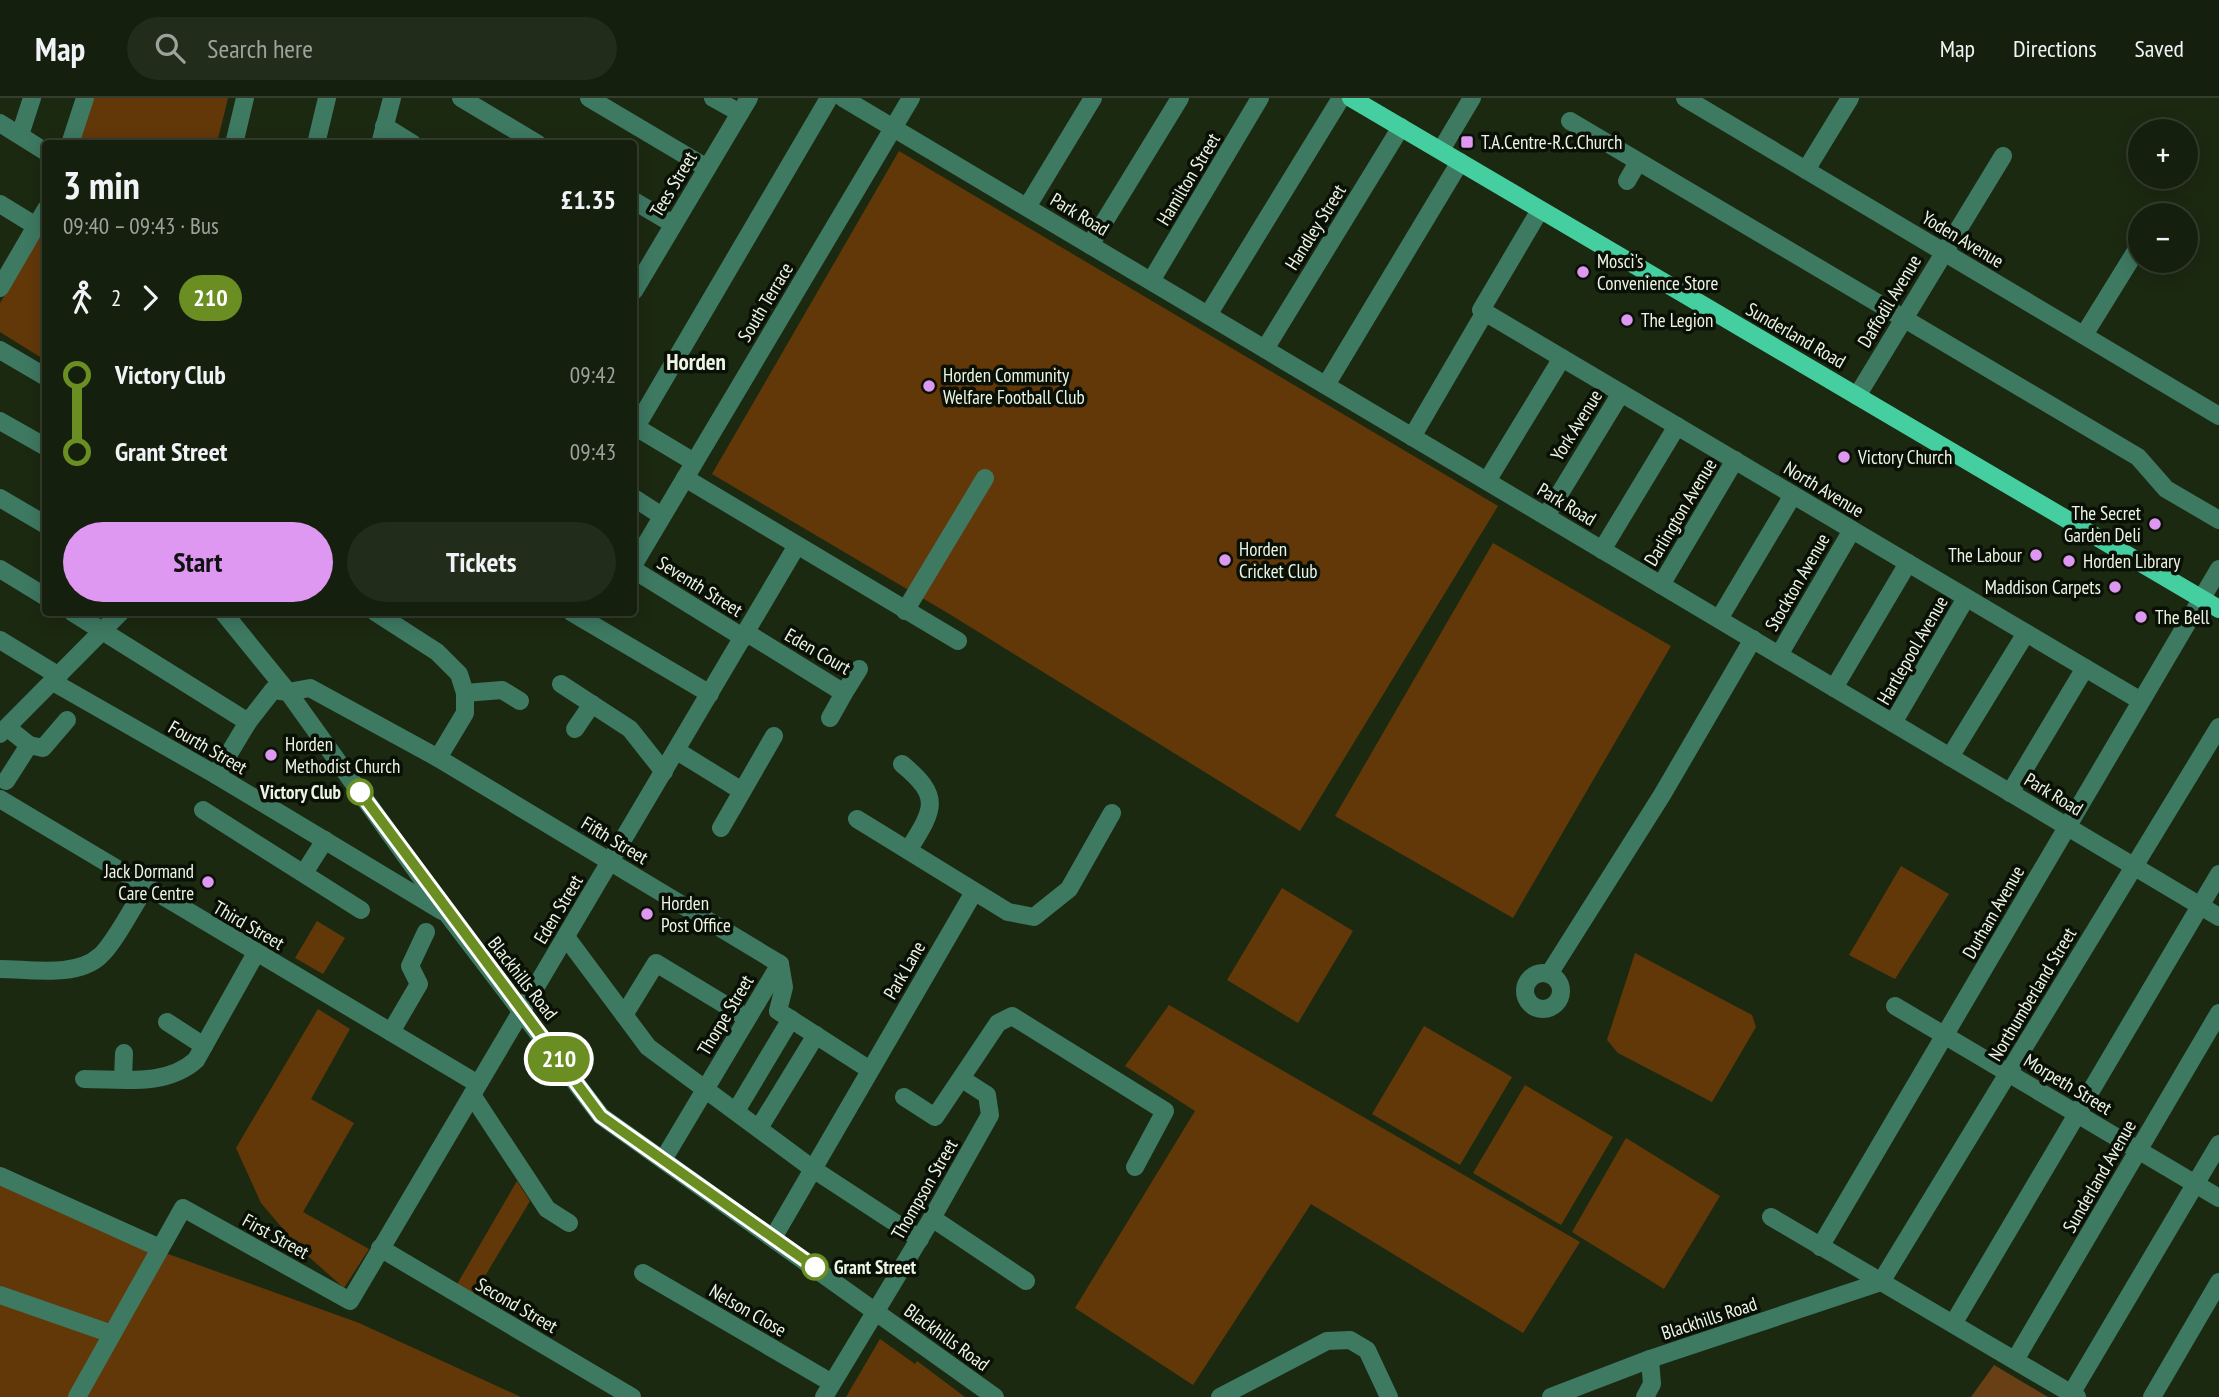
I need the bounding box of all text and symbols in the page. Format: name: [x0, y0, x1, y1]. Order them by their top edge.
search box: [127, 17, 617, 80]
text: Map: [35, 27, 85, 70]
icon: search: [151, 29, 189, 67]
text: Search here: [207, 32, 313, 65]
text: Map: [1940, 33, 1975, 64]
text: Directions: [2013, 33, 2097, 64]
text: Saved: [2135, 33, 2184, 64]
map controls: [2128, 119, 2198, 273]
button: +: [2128, 119, 2198, 189]
street label: Hamilton Street: [1151, 128, 1225, 230]
place label: T.A.Centre-R.C.Church: [1481, 130, 1622, 154]
marker: T.A.Centre-R.C.Church: [1459, 134, 1475, 150]
street label: Tees Street: [644, 146, 702, 221]
text: 3 min: [63, 160, 140, 209]
street label: Handley Street: [1279, 179, 1351, 274]
text: £1.35: [561, 183, 616, 216]
street label: Park Road: [1046, 187, 1114, 241]
button: −: [2128, 203, 2198, 273]
street label: Yoden Avenue: [1918, 205, 2009, 273]
text: 09:40 – 09:43 · Bus: [63, 211, 219, 240]
place label: Mosci's Convenience Store: [1597, 249, 1719, 295]
street label: Daffodil Avenue: [1852, 250, 1926, 352]
street label: South Terrace: [732, 258, 798, 346]
marker: Mosci's Convenience Store: [1575, 264, 1591, 280]
icon: walk: [63, 279, 101, 317]
icon: forward: [131, 279, 169, 317]
text: 210: [193, 282, 228, 313]
text: 2: [111, 283, 121, 312]
street label: Sunderland Road: [1742, 297, 1850, 373]
place label: The Legion: [1641, 308, 1713, 332]
marker: The Legion: [1619, 312, 1635, 328]
district label: Horden: [666, 347, 726, 376]
text: Victory Club: [115, 358, 226, 391]
text: 09:42: [570, 360, 616, 389]
place label: Horden Community Welfare Football Club: [943, 363, 1085, 409]
marker: Horden Community Welfare Football Club: [921, 378, 937, 394]
street label: York Avenue: [1545, 385, 1607, 465]
text: Grant Street: [115, 435, 227, 468]
text: 09:43: [570, 437, 616, 466]
place label: Victory Church: [1857, 445, 1952, 469]
marker: Victory Church: [1836, 449, 1852, 465]
street label: Darlington Avenue: [1639, 454, 1722, 570]
street label: North Avenue: [1780, 456, 1869, 522]
street label: Park Road: [1533, 477, 1601, 531]
place label: The Secret Garden Deli: [2064, 501, 2142, 547]
marker: The Secret Garden Deli: [2147, 516, 2163, 532]
button: Start: [63, 522, 333, 602]
button: Tickets: [347, 522, 616, 602]
street label: Stockton Avenue: [1759, 529, 1835, 635]
place label: Horden Cricket Club: [1239, 537, 1317, 583]
place label: The Labour: [1948, 543, 2023, 567]
marker: The Labour: [2028, 547, 2044, 563]
place label: Horden Library: [2083, 549, 2181, 573]
street label: Seventh Street: [653, 550, 748, 622]
marker: Horden Cricket Club: [1217, 552, 1233, 568]
marker: Horden Library: [2061, 553, 2077, 569]
place label: Maddison Carpets: [1985, 575, 2101, 599]
marker: Maddison Carpets: [2107, 579, 2123, 595]
street label: Hartlepool Avenue: [1871, 591, 1953, 709]
place label: The Bell: [2155, 605, 2210, 629]
marker: The Bell: [2133, 609, 2149, 625]
street label: Eden Court: [781, 623, 856, 680]
street label: Fourth Street: [164, 715, 252, 780]
place label: Horden Methodist Church: [285, 732, 400, 778]
marker: Horden Methodist Church: [263, 747, 279, 763]
street label: Park Road: [2020, 767, 2088, 821]
marker: Victory Club: [347, 779, 373, 805]
place label: Victory Club: [259, 780, 341, 804]
street label: Fifth Street: [577, 811, 653, 870]
place label: Jack Dormand Care Centre: [103, 859, 194, 905]
street label: Durham Avenue: [1957, 861, 2029, 963]
street label: Eden Street: [528, 870, 588, 948]
marker: Jack Dormand Care Centre: [200, 874, 216, 890]
place label: Horden Post Office: [661, 891, 731, 937]
street label: Third Street: [209, 895, 289, 955]
marker: Horden Post Office: [639, 906, 655, 922]
street label: Northumberland Street: [1983, 922, 2082, 1065]
street label: Blackhills Road: [483, 931, 563, 1025]
street label: Park Lane: [878, 936, 930, 1003]
street label: Thorpe Street: [692, 970, 759, 1060]
line badge: 210: [519, 1036, 599, 1082]
text: 210: [542, 1043, 576, 1074]
street label: Morpeth Street: [2020, 1048, 2117, 1120]
street label: Sunderland Avenue: [2057, 1115, 2141, 1237]
street label: Thompson Street: [886, 1134, 963, 1244]
street label: First Street: [239, 1208, 314, 1264]
marker: Grant Street: [802, 1254, 828, 1280]
place label: Grant Street: [834, 1255, 917, 1279]
street label: Second Street: [472, 1272, 563, 1338]
street label: Nelson Close: [705, 1278, 791, 1342]
street label: Blackhills Road: [1658, 1291, 1760, 1345]
street label: Blackhills Road: [900, 1298, 994, 1376]

